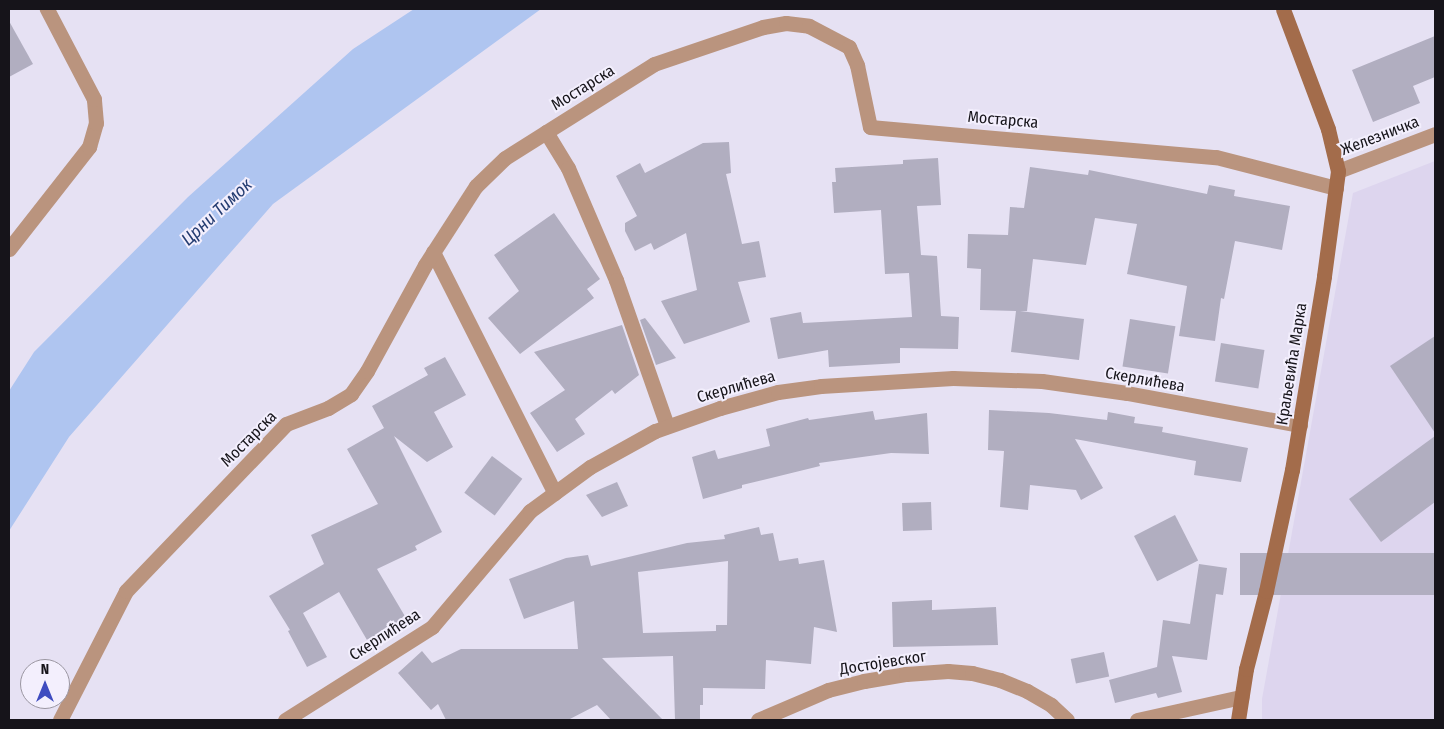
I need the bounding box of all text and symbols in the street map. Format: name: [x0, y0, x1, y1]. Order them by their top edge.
street label: Мостарска: [548, 61, 618, 115]
street label: Мостарска: [967, 107, 1039, 133]
street label: Железничка: [1338, 112, 1422, 160]
water label: Црни Тимок: [177, 174, 257, 250]
street label: Краљевића Марка: [1273, 301, 1311, 427]
street label: Скерлићева: [1104, 364, 1186, 396]
street label: Скерлићева: [695, 367, 777, 407]
street label: Мостарска: [217, 407, 281, 471]
street label: Скерлићева: [346, 605, 424, 665]
street label: Достојевског: [838, 647, 928, 679]
north arrow: [20, 659, 70, 709]
text: N: [41, 661, 49, 678]

